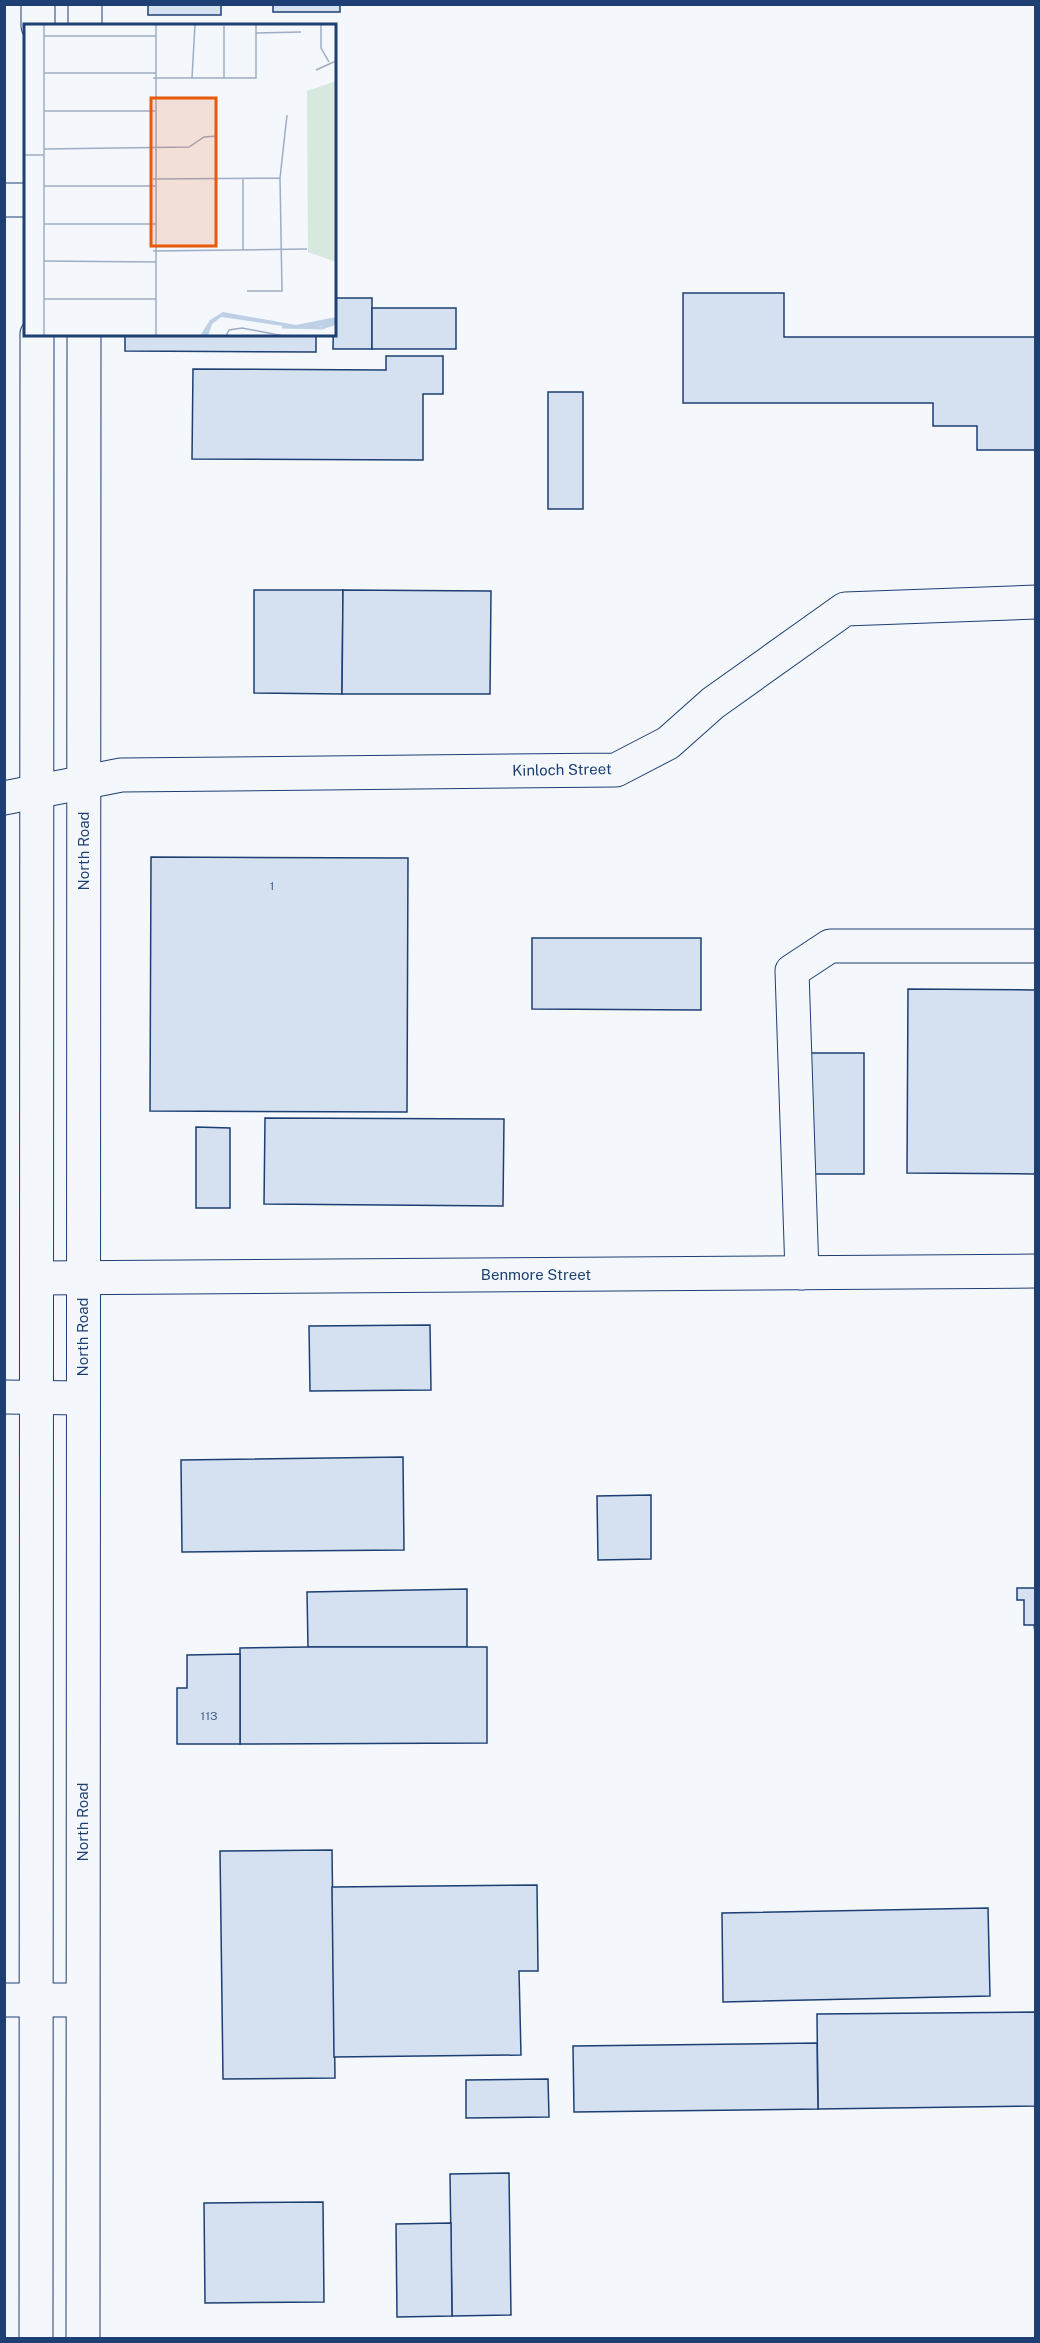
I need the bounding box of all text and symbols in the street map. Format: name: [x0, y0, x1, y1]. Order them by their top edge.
inset map: [24, 24, 336, 336]
street label: Kinloch Street: [512, 760, 612, 779]
street label: North Road: [75, 812, 92, 890]
house number: 1: [270, 879, 274, 893]
street label: Benmore Street: [481, 1266, 591, 1283]
street label: North Road: [74, 1298, 91, 1376]
house number: 113: [200, 1709, 218, 1723]
street label: North Road: [74, 1783, 91, 1861]

